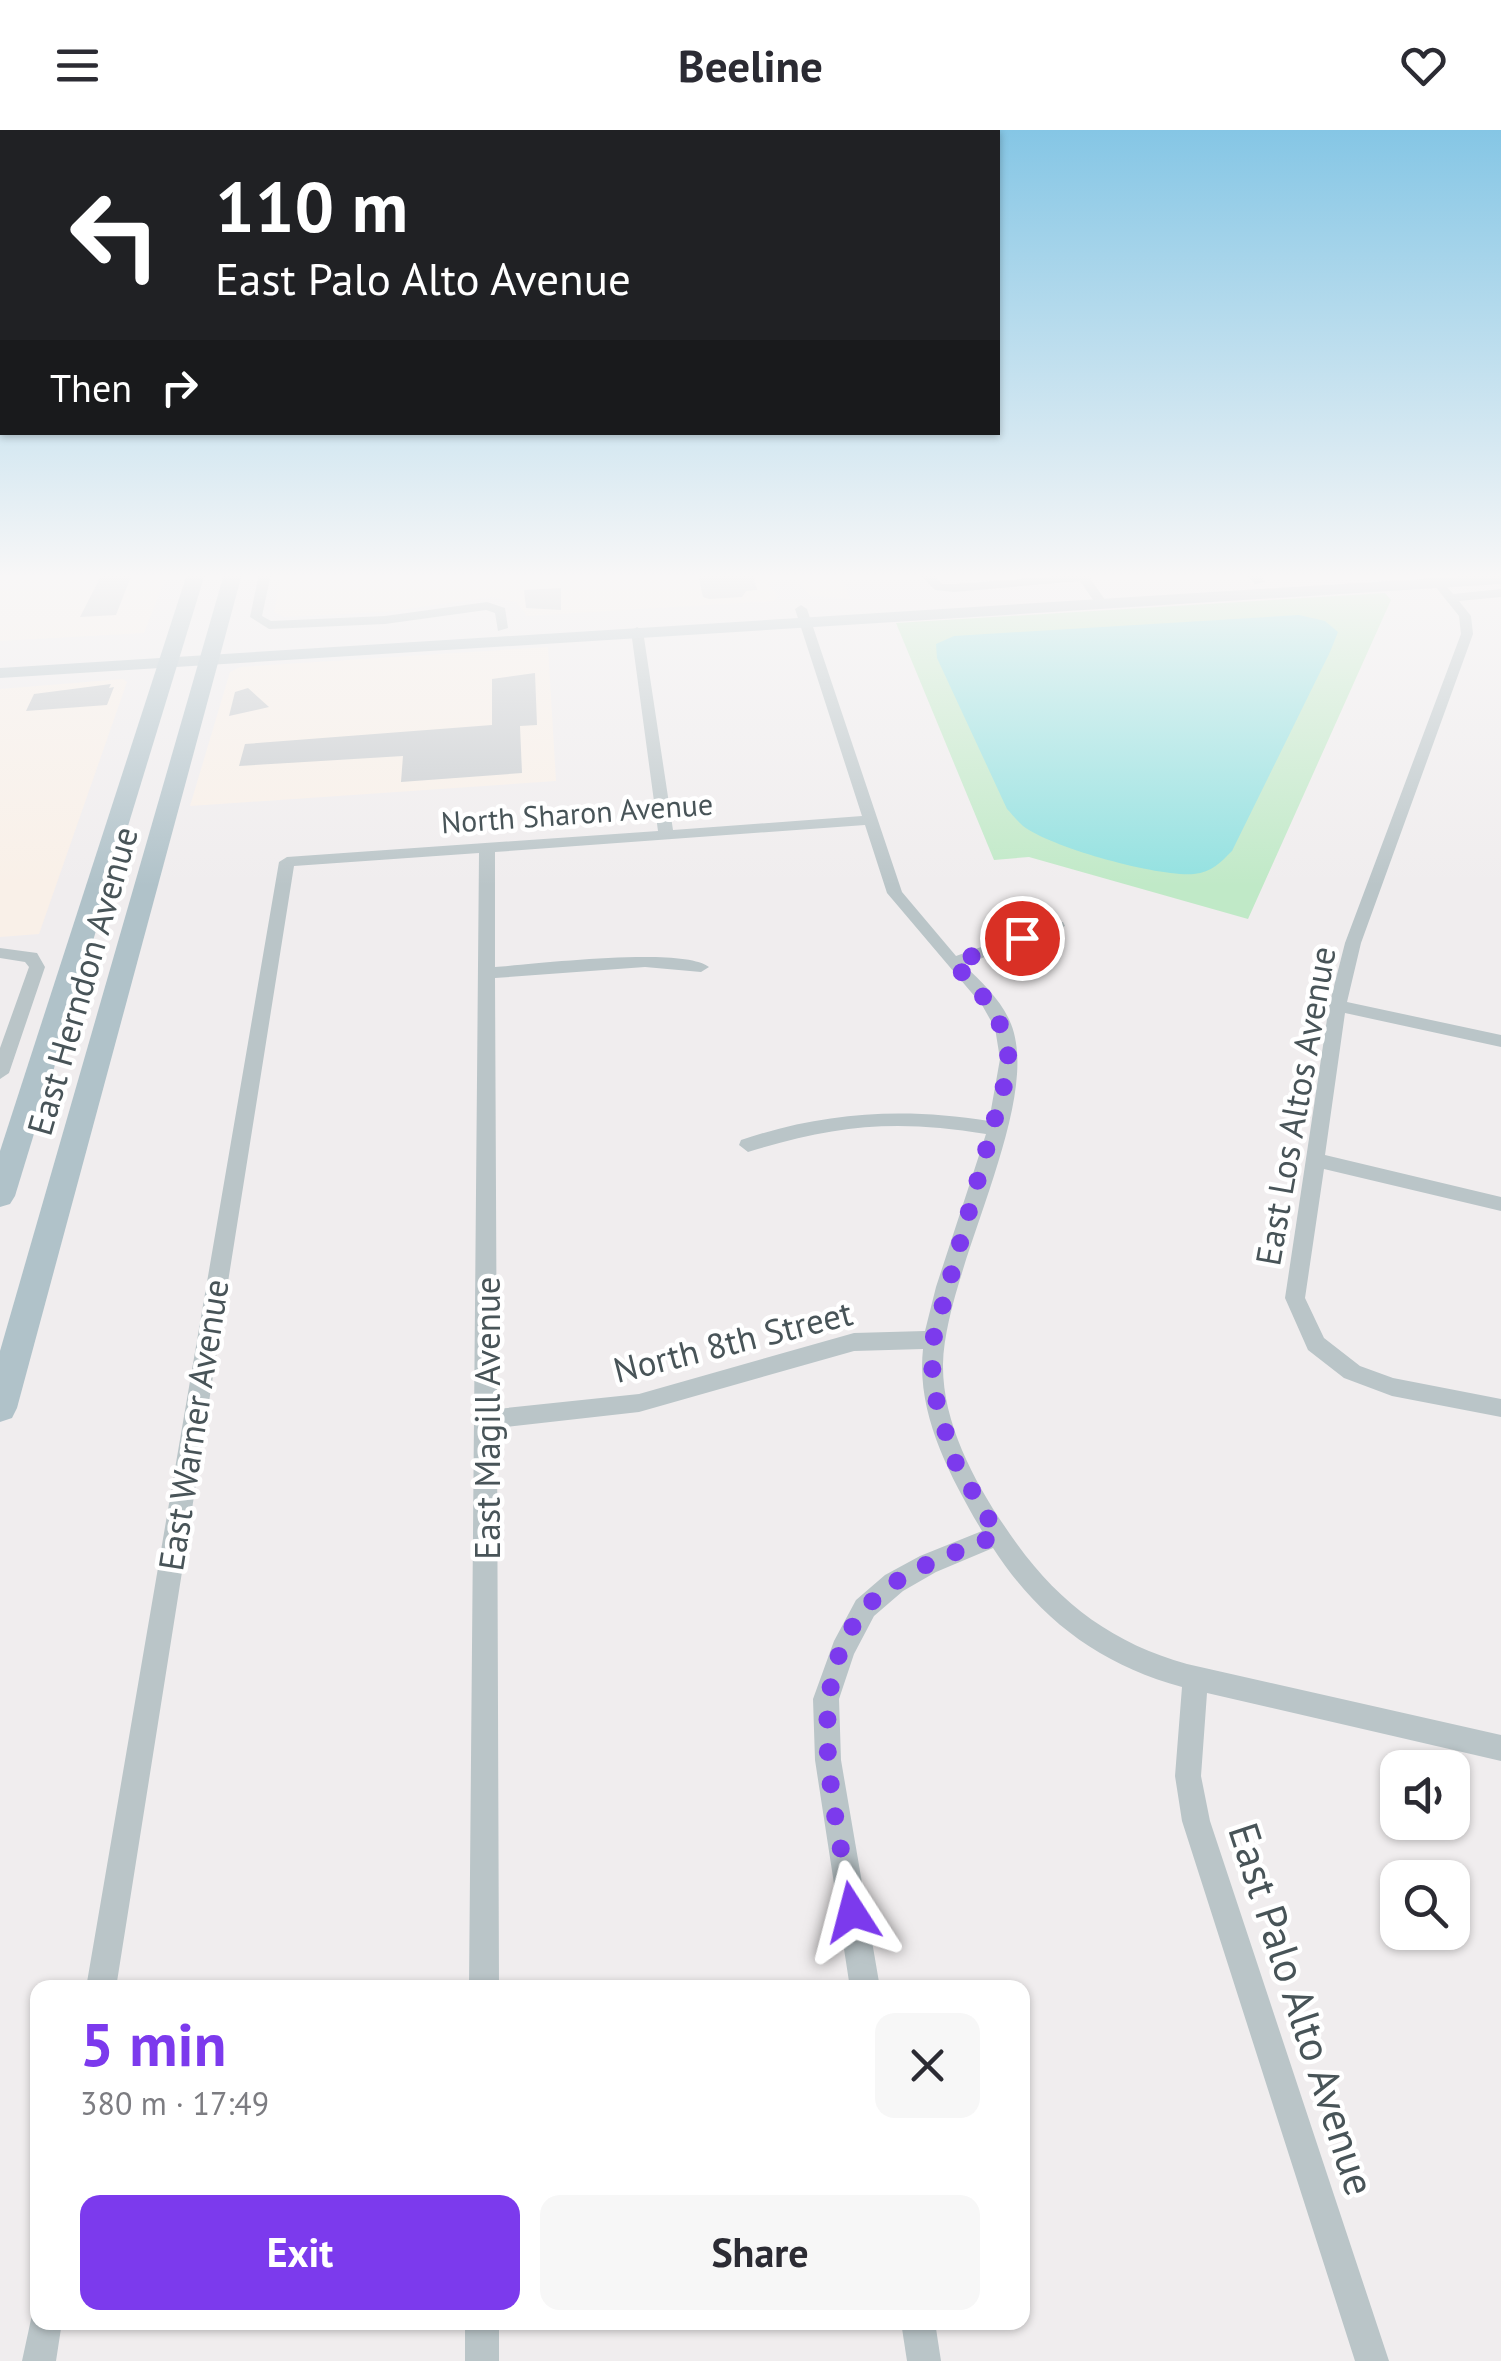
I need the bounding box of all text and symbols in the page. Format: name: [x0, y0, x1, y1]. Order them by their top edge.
text: Beeline: [678, 36, 823, 94]
icon: menu: [50, 38, 105, 93]
icon: heart: [1396, 38, 1451, 93]
text: 110 m: [215, 161, 408, 251]
icon: left: [50, 170, 180, 300]
text: East Palo Alto Avenue: [215, 249, 631, 307]
icon: right: [152, 360, 207, 415]
text: Then: [50, 363, 132, 412]
street label: North Sharon Avenue: [440, 784, 714, 841]
street label: East Herndon Avenue: [16, 821, 148, 1140]
pin: [980, 896, 1065, 981]
icon: arrive: [995, 911, 1050, 966]
street label: East Los Altos Avenue: [1244, 943, 1346, 1269]
street label: East Warner Avenue: [147, 1276, 239, 1574]
street label: East Magill Avenue: [464, 1276, 510, 1560]
street label: North 8th Street: [609, 1289, 857, 1393]
map controls: [1380, 1750, 1470, 1950]
button: sound: [1380, 1750, 1470, 1840]
street label: East Palo Alto Avenue: [1216, 1816, 1389, 2202]
position arrow: [800, 1860, 904, 1964]
button: search: [1380, 1860, 1470, 1950]
text: 5 min: [80, 2005, 226, 2083]
button: close: [875, 2013, 980, 2118]
text: 380 m · 17:49: [80, 2082, 269, 2124]
button: Exit: [80, 2195, 520, 2310]
button: Share: [540, 2195, 980, 2310]

